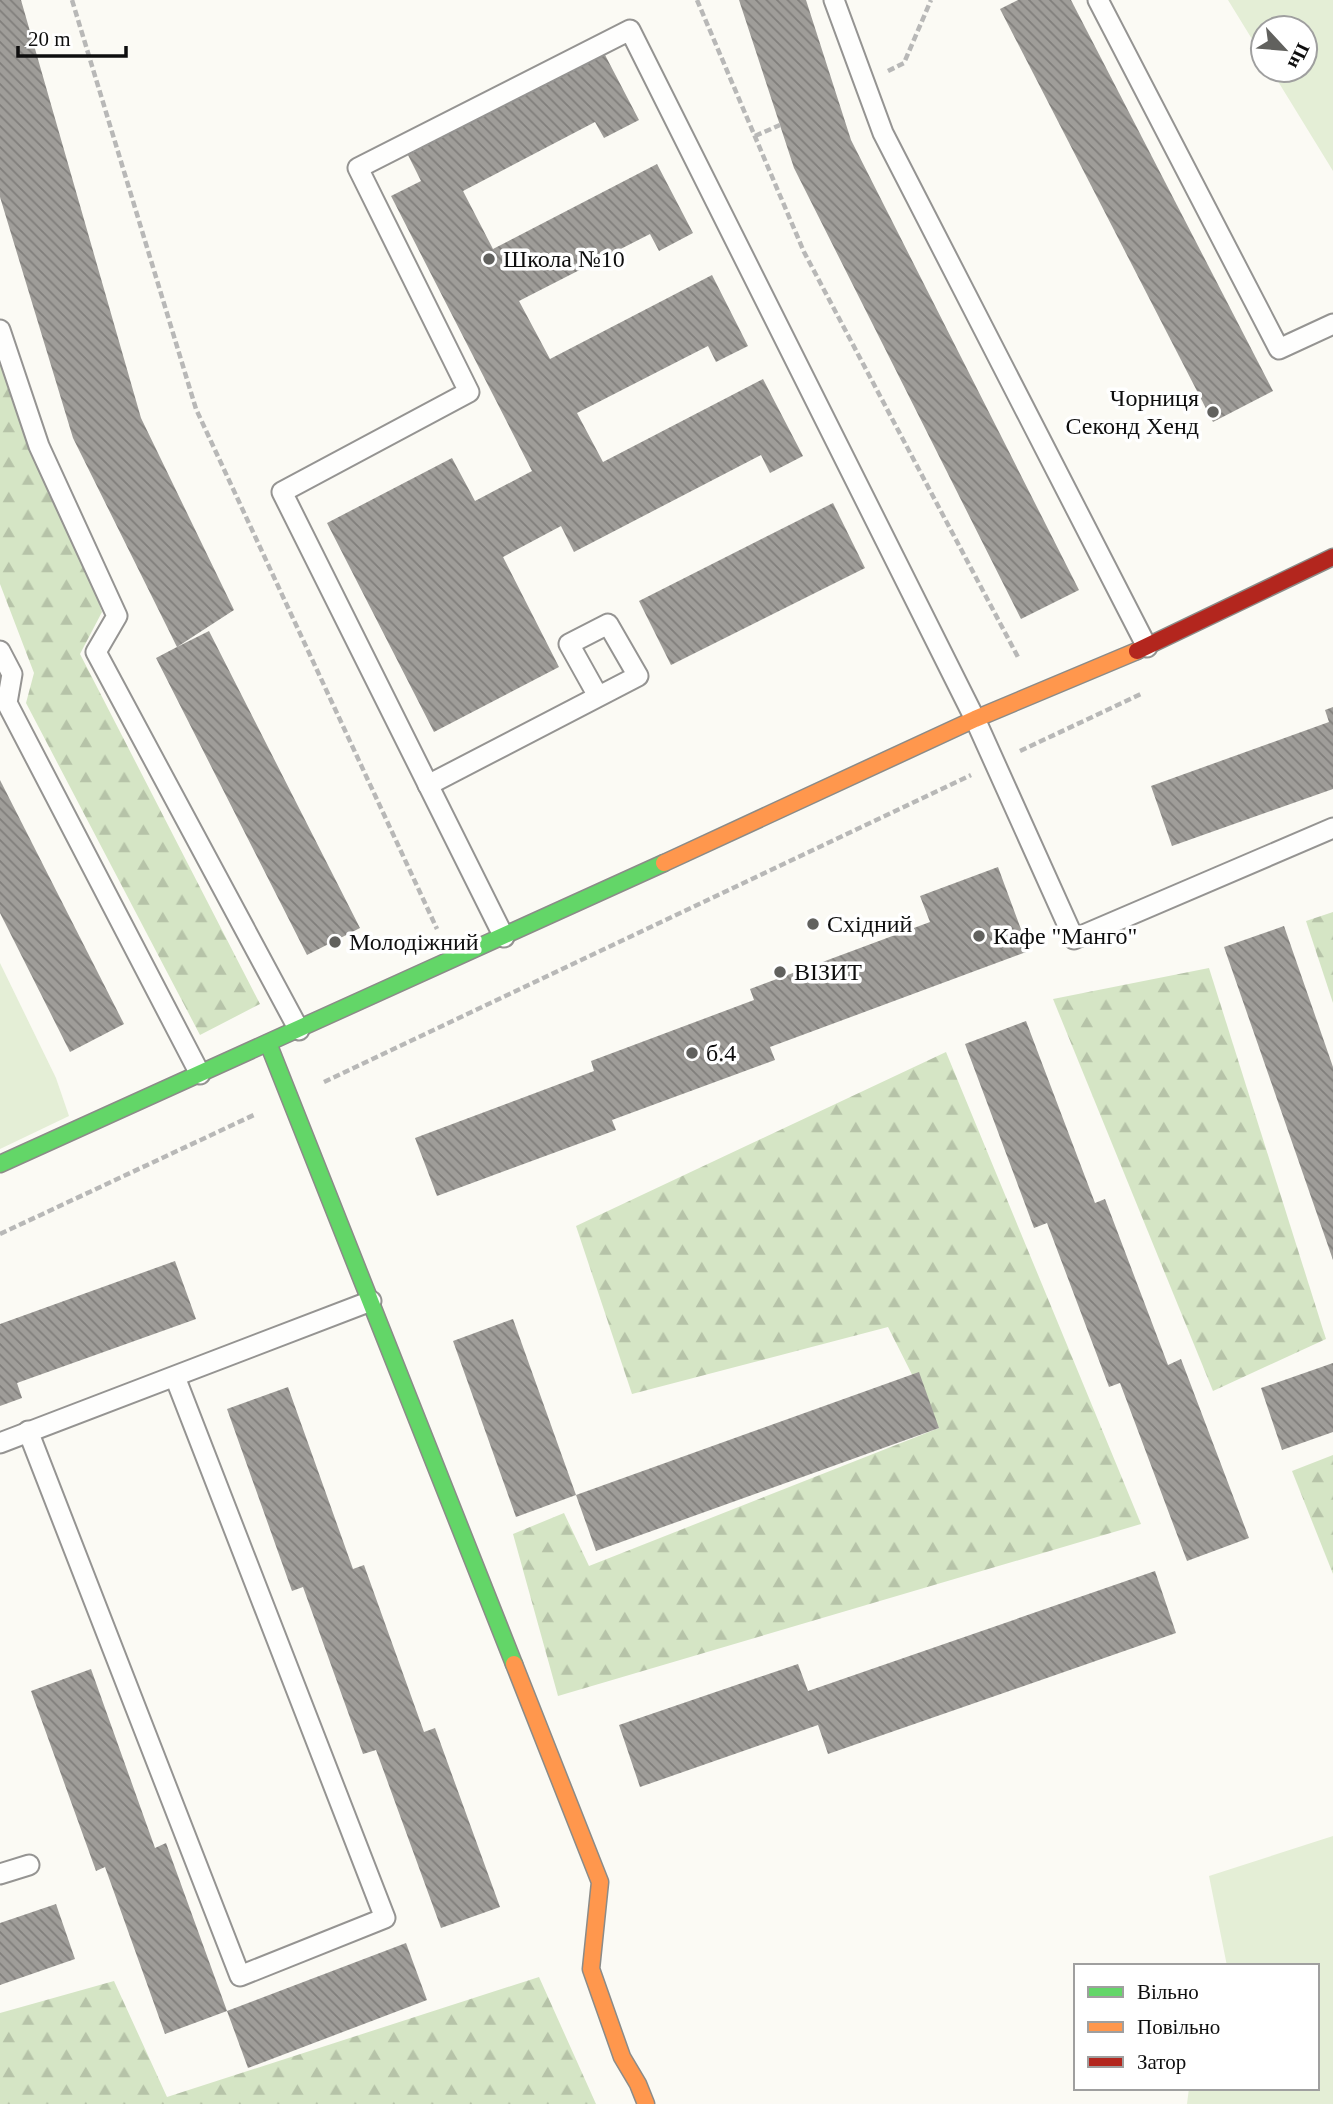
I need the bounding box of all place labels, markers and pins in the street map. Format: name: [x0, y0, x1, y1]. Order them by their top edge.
place label: Школа №10: [503, 246, 625, 272]
marker: Школа №10: [481, 251, 497, 267]
place label: Чорниця Секонд Хенд: [1066, 385, 1199, 439]
marker: Чорниця Секонд Хенд: [1205, 404, 1221, 420]
place label: Східний: [827, 911, 913, 937]
marker: Східний: [805, 916, 821, 932]
place label: Кафе "Манго": [993, 923, 1137, 949]
marker: Кафе "Манго": [971, 928, 987, 944]
place label: Молодіжний: [349, 929, 479, 955]
marker: Молодіжний: [327, 934, 343, 950]
place label: ВІЗИТ: [794, 959, 862, 985]
marker: ВІЗИТ: [772, 964, 788, 980]
place label: б.4: [706, 1040, 736, 1066]
marker: б.4: [684, 1045, 700, 1061]

